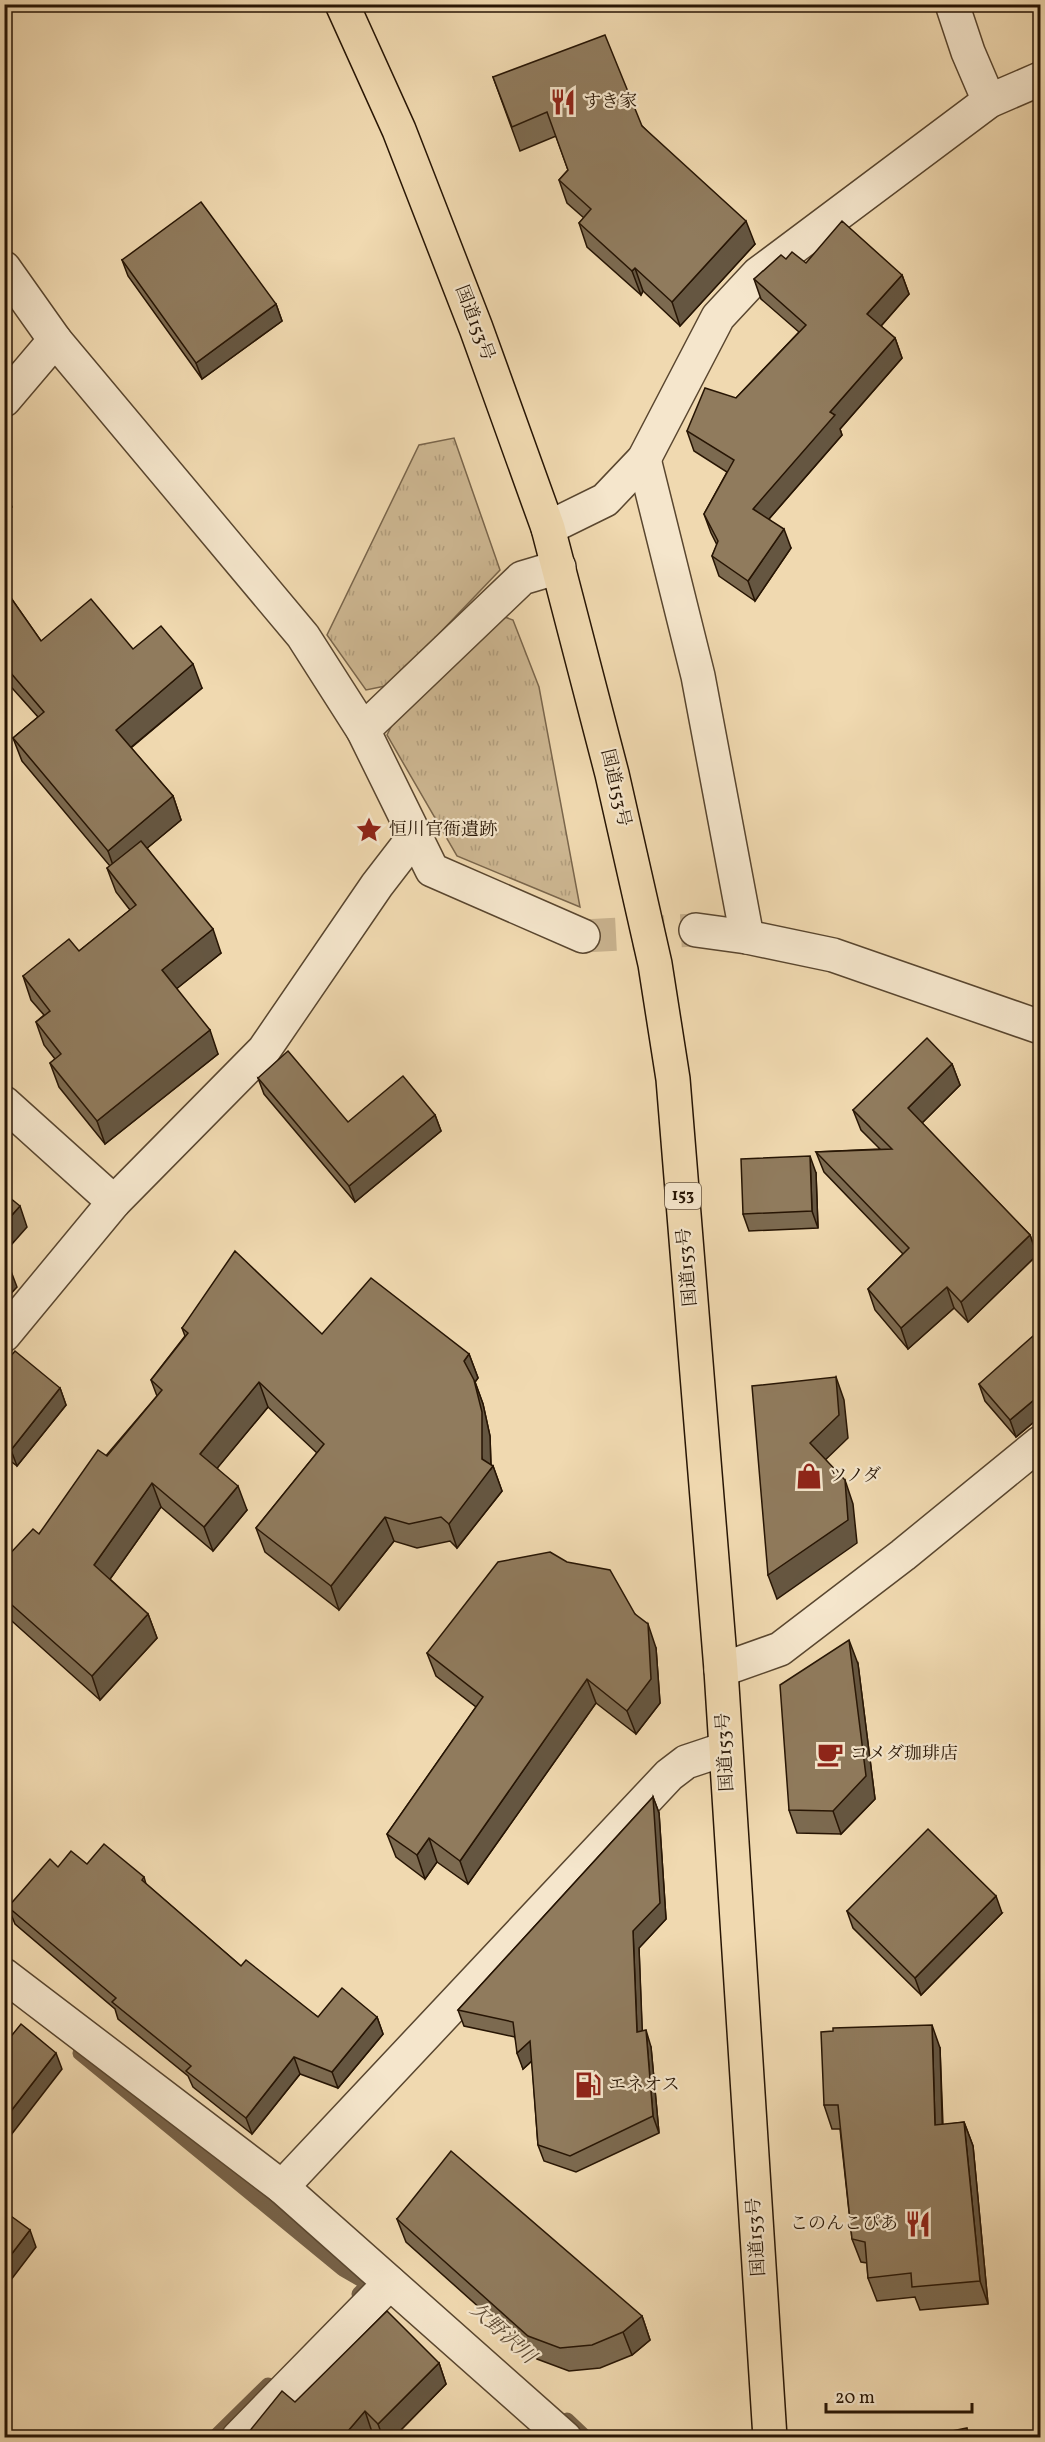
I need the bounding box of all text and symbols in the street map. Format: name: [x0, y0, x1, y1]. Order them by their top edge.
restaurant icon: すき家: [548, 87, 578, 117]
place label: すき家: [583, 90, 637, 115]
street label: 国道153号: [448, 282, 500, 364]
street label: 国道153号: [594, 747, 636, 829]
place icon: 恒川官衙遺跡: [354, 815, 384, 845]
place label: 恒川官衙遺跡: [389, 818, 497, 843]
road number: 153: [665, 1183, 701, 1209]
street label: 国道153号: [672, 1227, 704, 1307]
shop icon: ツノダ: [794, 1461, 824, 1491]
place label: ツノダ: [829, 1464, 881, 1489]
street label: 国道153号: [711, 1712, 741, 1792]
cafe icon: コメダ珈琲店: [815, 1739, 845, 1769]
place label: コメダ珈琲店: [850, 1742, 958, 1767]
fuel station icon: エネオス: [573, 2070, 603, 2100]
place label: エネオス: [608, 2073, 680, 2098]
street label: 国道153号: [742, 2197, 772, 2277]
restaurant icon: このんこぴあ: [903, 2209, 933, 2239]
place label: このんこぴあ: [790, 2212, 898, 2237]
water label: 欠野沢川: [463, 2297, 543, 2373]
scale bar: [826, 2376, 972, 2414]
text: 20 m: [835, 2386, 875, 2411]

